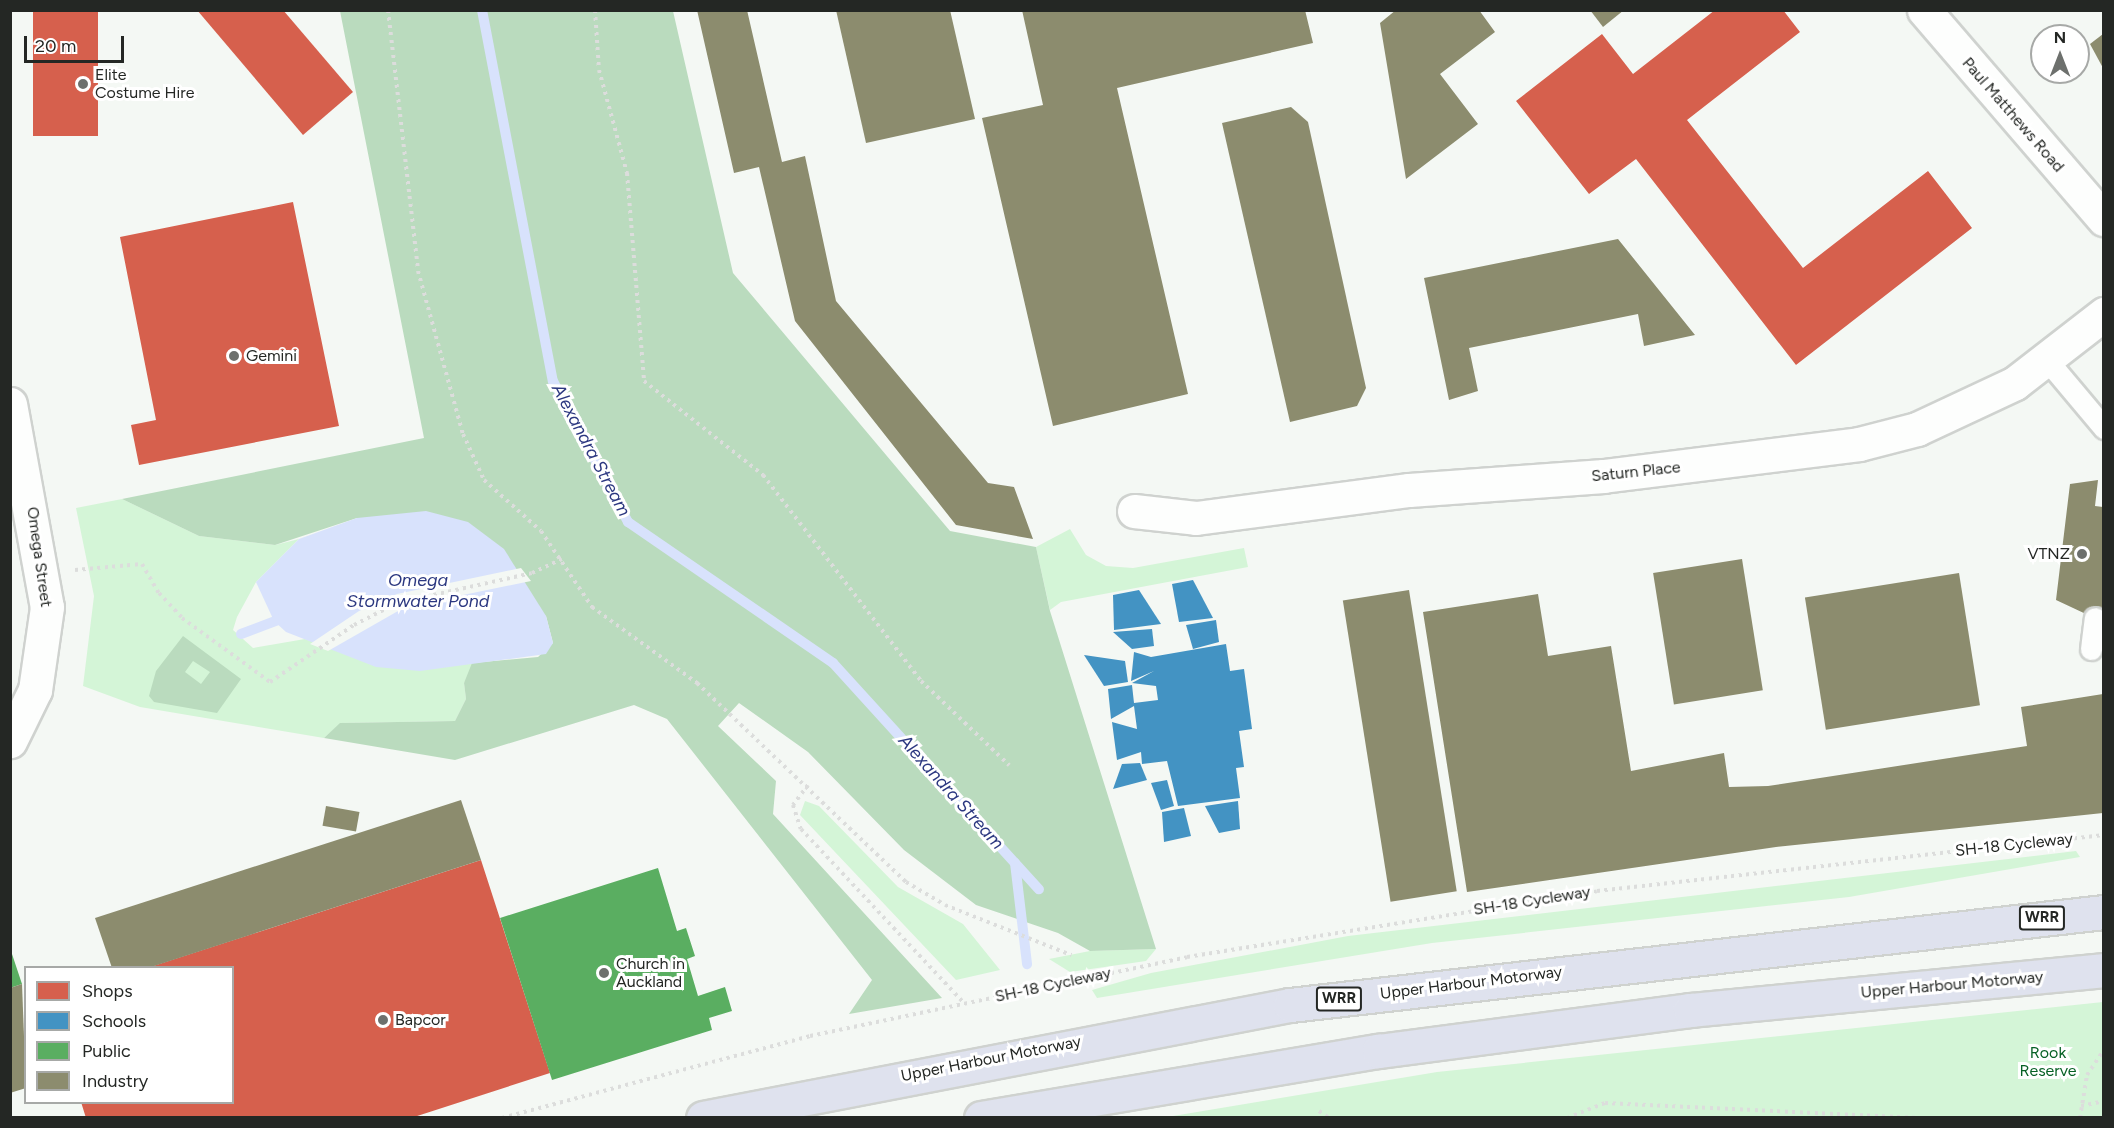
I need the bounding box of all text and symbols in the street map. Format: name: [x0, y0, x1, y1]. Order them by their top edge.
scale bar: [27, 24, 128, 62]
north arrow: [2030, 24, 2090, 84]
text: N: [2054, 28, 2066, 47]
text: 20 m: [35, 35, 76, 57]
street label: Paul Matthews Road: [1958, 54, 2068, 176]
place label: Elite Costume Hire: [95, 65, 194, 103]
marker: Elite Costume Hire: [76, 77, 90, 91]
place label: Gemini: [246, 346, 297, 366]
marker: Gemini: [227, 349, 241, 363]
water label: Alexandra Stream: [547, 380, 635, 520]
street label: Saturn Place: [1590, 458, 1682, 486]
street label: Omega Street: [22, 506, 56, 608]
place label: VTNZ: [2027, 544, 2070, 564]
marker: VTNZ: [2075, 547, 2089, 561]
water label: Omega Stormwater Pond: [347, 570, 489, 612]
water label: Alexandra Stream: [894, 730, 1008, 854]
street label: SH-18 Cycleway: [1954, 829, 2074, 861]
street label: SH-18 Cycleway: [1472, 882, 1592, 920]
road number: WRR: [2018, 906, 2066, 930]
place label: Church in Auckland: [616, 954, 685, 992]
street label: Upper Harbour Motorway: [1379, 962, 1563, 1004]
street label: SH-18 Cycleway: [993, 963, 1113, 1007]
legend: [24, 966, 234, 1104]
marker: Church in Auckland: [597, 966, 611, 980]
street label: Upper Harbour Motorway: [1860, 967, 2044, 1003]
text: Shops: [82, 980, 133, 1002]
road number: WRR: [1315, 987, 1363, 1011]
text: Schools: [82, 1010, 146, 1032]
place label: Bapcor: [395, 1010, 446, 1030]
marker: Bapcor: [376, 1013, 390, 1027]
street label: Upper Harbour Motorway: [899, 1032, 1083, 1086]
text: Public: [82, 1040, 131, 1062]
park label: Rook Reserve: [2019, 1043, 2077, 1081]
text: Industry: [82, 1070, 148, 1092]

